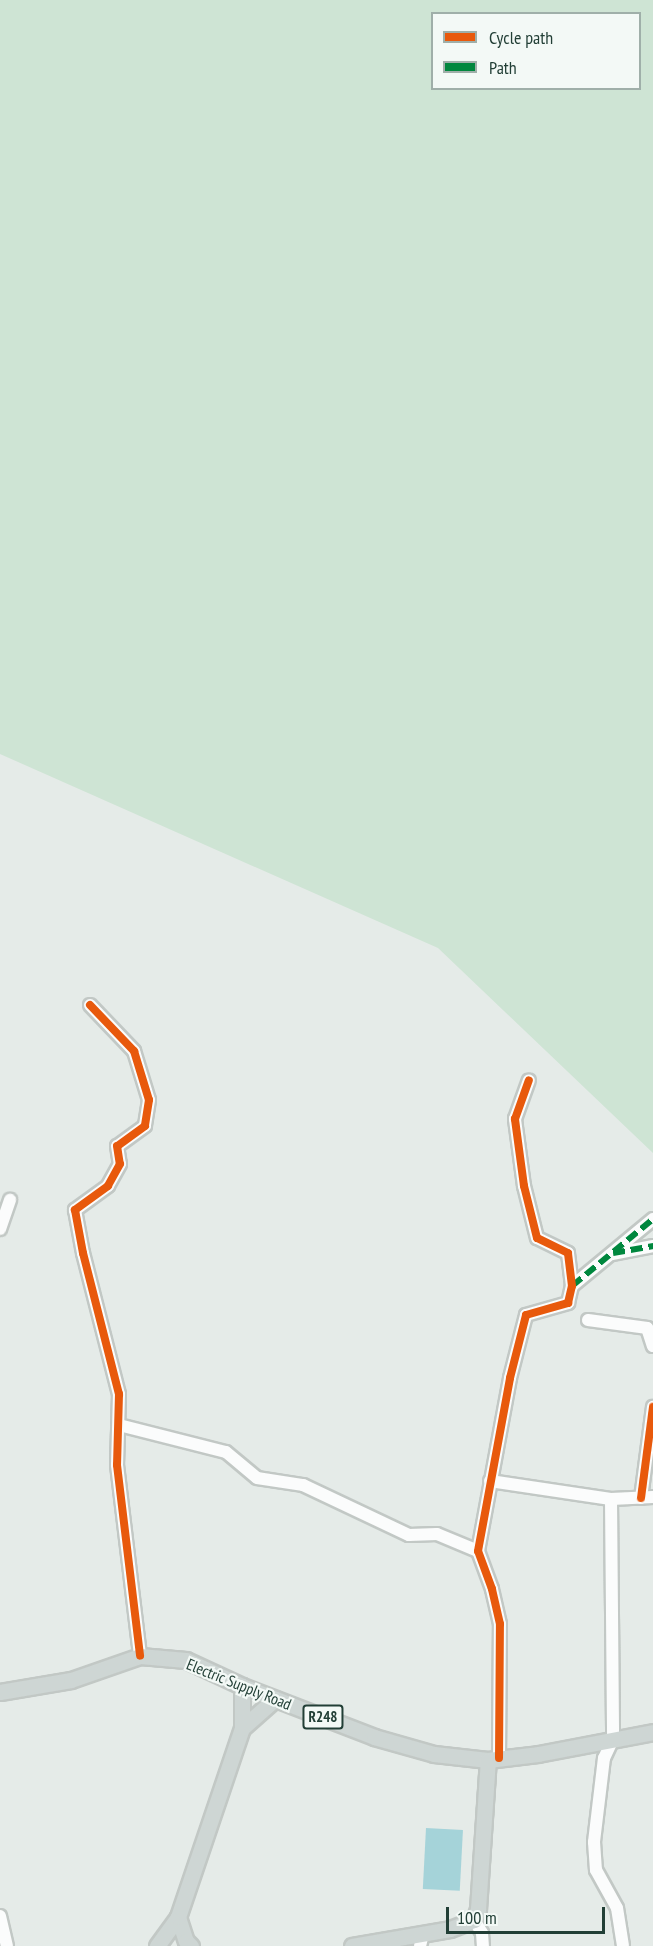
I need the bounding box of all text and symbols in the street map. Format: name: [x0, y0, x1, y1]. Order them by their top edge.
legend: [431, 12, 641, 90]
text: Cycle path: [489, 26, 553, 49]
text: Path: [489, 56, 517, 79]
street label: Electric Supply Road: [183, 1654, 295, 1714]
road number: R248: [302, 1705, 344, 1729]
scale bar: [449, 1895, 608, 1933]
text: 100 m: [457, 1906, 497, 1929]

